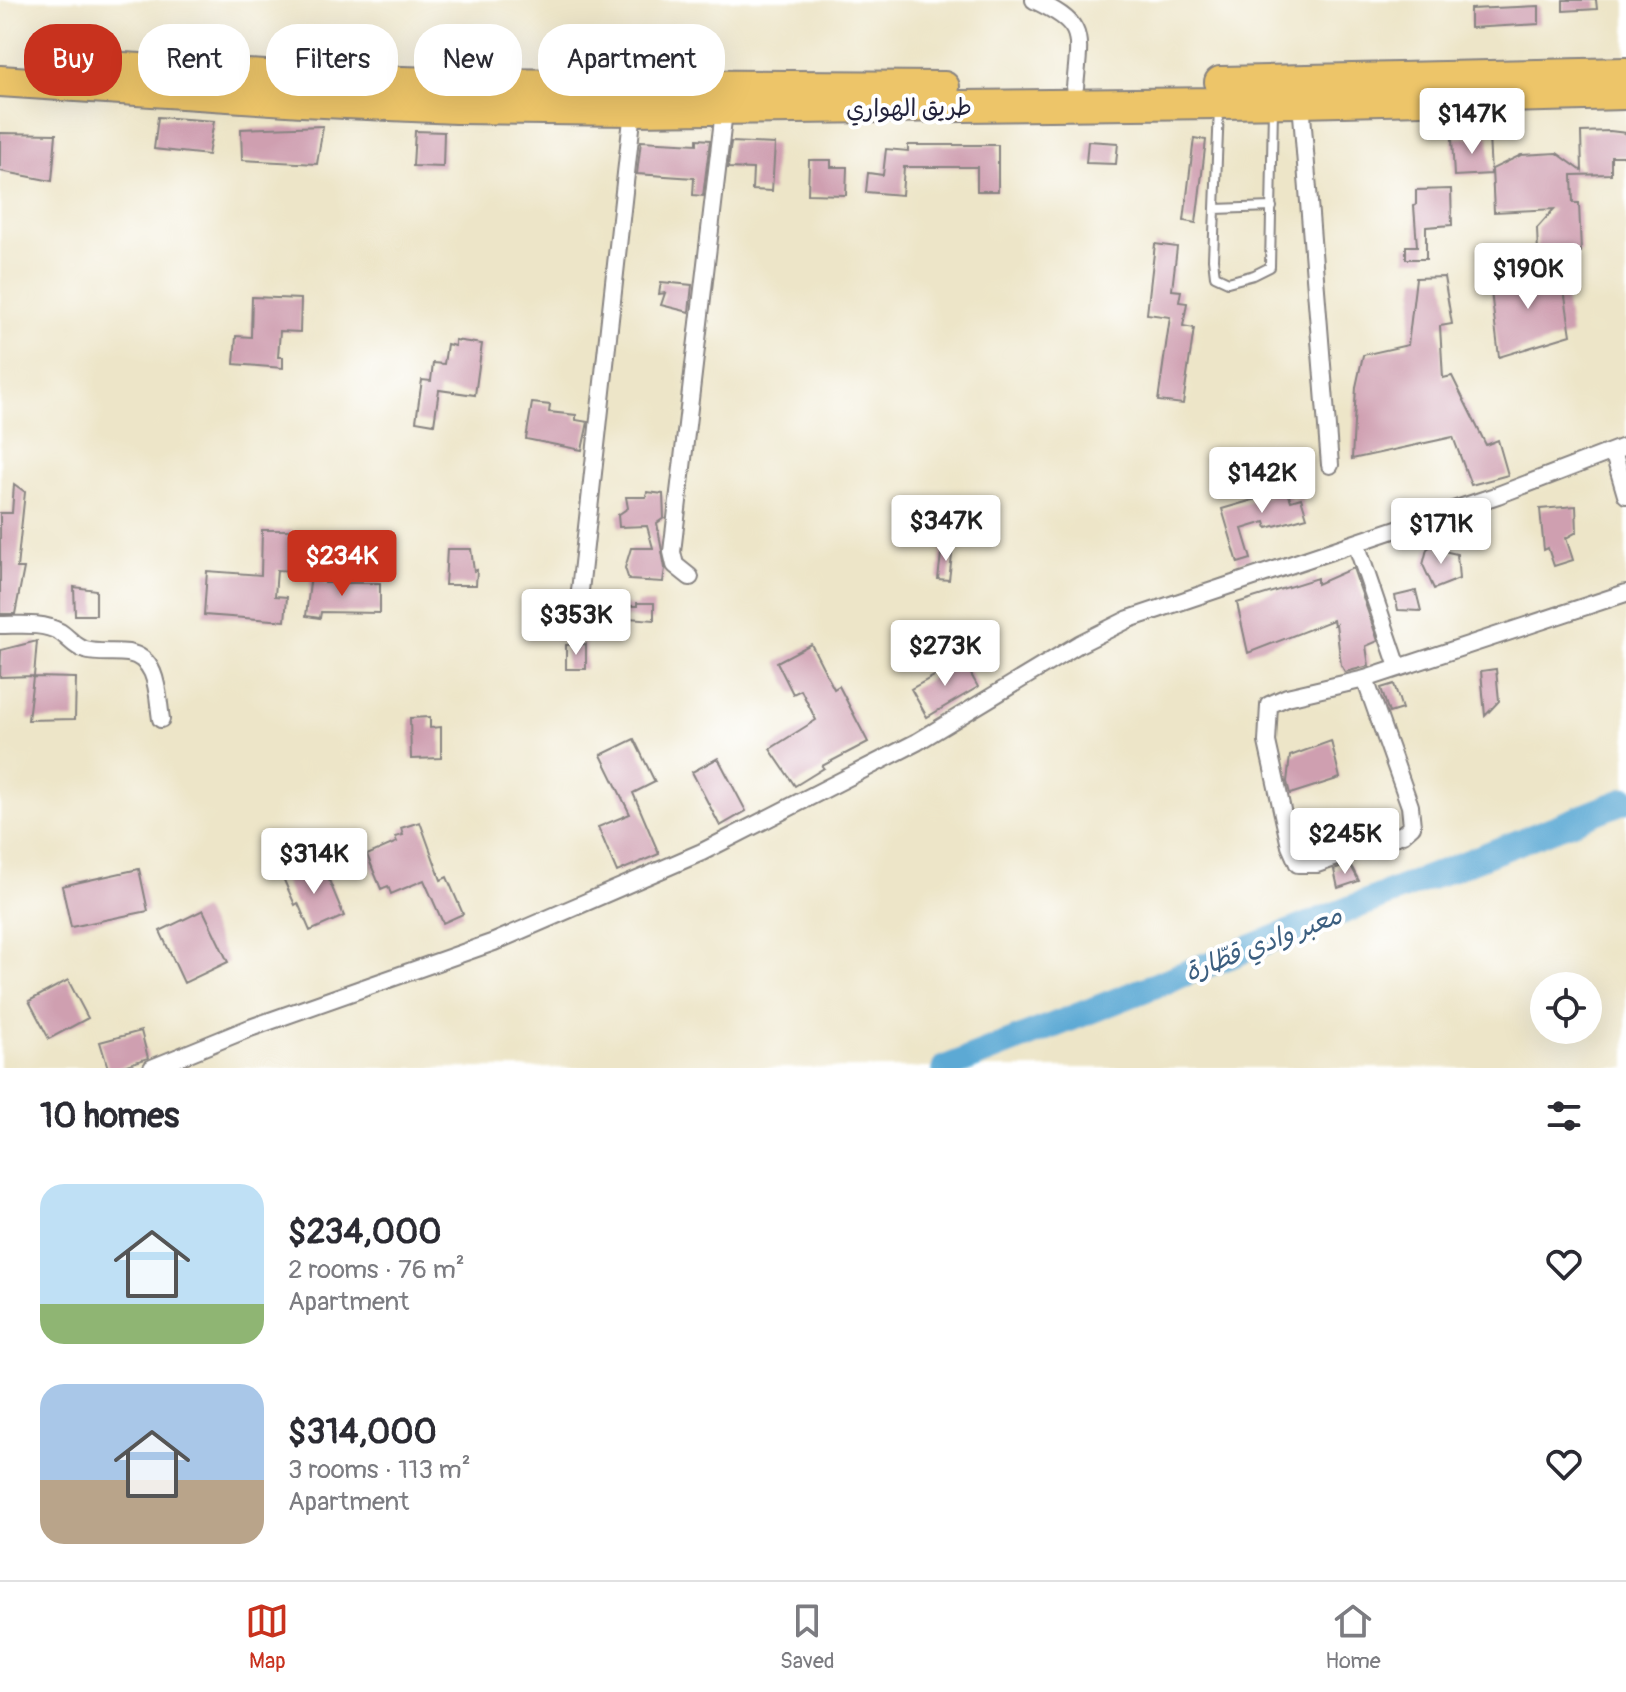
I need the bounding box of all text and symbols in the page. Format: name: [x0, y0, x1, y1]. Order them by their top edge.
chip: Buy: [24, 24, 122, 96]
chip: Rent: [138, 24, 250, 96]
chip: Filters: [266, 24, 398, 96]
chip: New: [414, 24, 522, 96]
chip: Apartment: [538, 24, 725, 96]
pin: $147K: [1416, 88, 1528, 156]
street label: طريق الهواري: [846, 93, 972, 126]
text: $147K: [1438, 98, 1506, 130]
pin: $190K: [1472, 243, 1584, 311]
text: $190K: [1492, 253, 1564, 285]
pin: $142K: [1206, 447, 1318, 515]
text: $142K: [1227, 457, 1297, 489]
pin: $347K: [890, 495, 1002, 563]
pin: $171K: [1385, 498, 1497, 566]
text: $347K: [909, 505, 983, 537]
text: $171K: [1409, 508, 1473, 540]
pin: $234K: [286, 530, 398, 598]
text: $234K: [305, 540, 379, 572]
pin: $353K: [520, 589, 632, 657]
text: $353K: [540, 599, 612, 631]
pin: $273K: [889, 620, 1001, 688]
text: $273K: [909, 630, 981, 662]
pin: $245K: [1289, 808, 1401, 876]
text: $245K: [1308, 818, 1382, 850]
pin: $314K: [258, 828, 370, 896]
text: $314K: [279, 838, 349, 870]
water label: معبر وادي قطّارة: [1180, 899, 1348, 990]
map controls: [1530, 972, 1602, 1044]
button: locate: [1530, 972, 1602, 1044]
icon: filters: [1542, 1094, 1586, 1138]
text: 10 homes: [40, 1095, 179, 1138]
text: $234,000: [288, 1211, 441, 1254]
icon: home: [104, 1216, 200, 1312]
icon: heart: [1542, 1242, 1586, 1286]
text: 2 rooms · 76 m²: [288, 1254, 465, 1286]
text: Apartment: [288, 1286, 409, 1318]
text: $314,000: [288, 1411, 437, 1454]
icon: home: [104, 1416, 200, 1512]
icon: heart: [1542, 1442, 1586, 1486]
text: 3 rooms · 113 m²: [288, 1454, 471, 1486]
text: Apartment: [288, 1486, 409, 1518]
tab: Map: [245, 1599, 289, 1675]
tab: Saved: [780, 1599, 835, 1675]
tab: Home: [1325, 1599, 1381, 1675]

